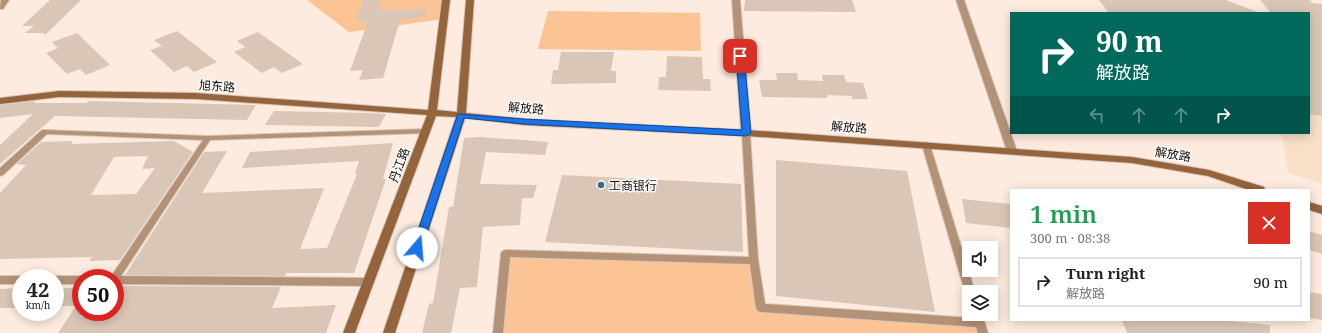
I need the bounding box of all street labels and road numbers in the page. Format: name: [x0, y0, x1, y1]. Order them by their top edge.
street label: 旭东路: [198, 76, 236, 96]
street label: 解放路: [507, 98, 545, 118]
street label: 解放路: [830, 117, 868, 137]
street label: 解放路: [1154, 143, 1192, 165]
street label: 丹江路: [385, 145, 413, 185]

